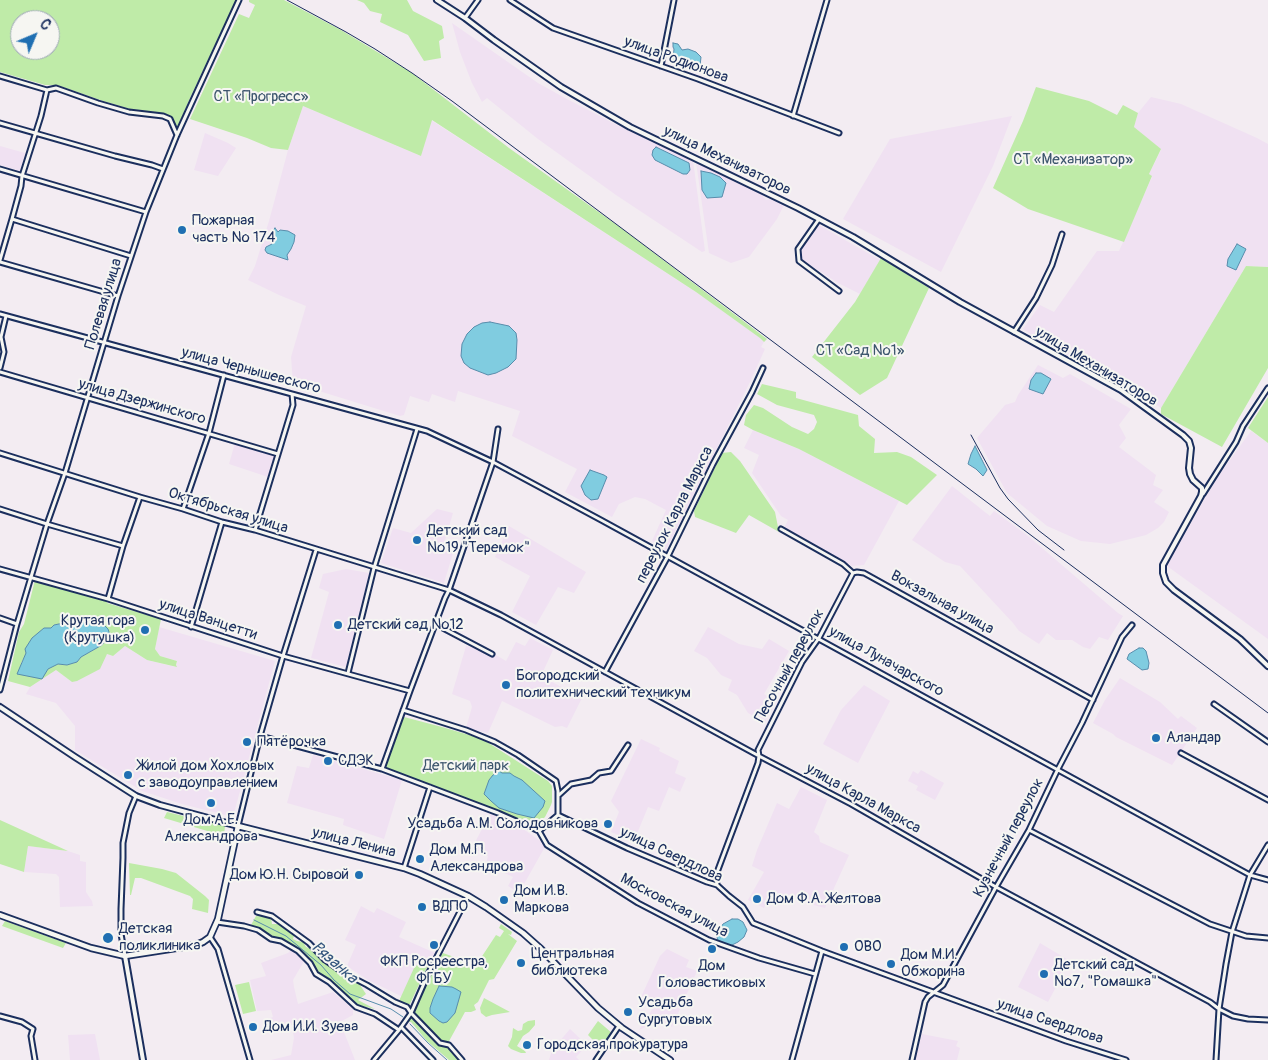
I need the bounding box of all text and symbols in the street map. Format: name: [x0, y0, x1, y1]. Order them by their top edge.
north arrow: [10, 10, 60, 60]
text: С: [36, 16, 54, 34]
street label: улица Родионова: [621, 33, 731, 87]
park label: СТ «Прогресс»: [214, 88, 308, 106]
street label: улица Механизаторов: [660, 122, 794, 200]
park label: СТ «Механизатор»: [1013, 151, 1133, 169]
place label: Пожарная часть № 174: [192, 212, 275, 247]
marker: Пожарная часть № 174: [176, 224, 188, 236]
street label: Полевая улица: [82, 256, 126, 352]
street label: улица Механизаторов: [1031, 323, 1161, 411]
park label: СТ «Сад №1»: [816, 342, 904, 360]
street label: улица Чернышевского: [180, 344, 322, 398]
street label: улица Дзержинского: [76, 375, 208, 429]
street label: переулок Карла Маркса: [633, 444, 717, 586]
street label: Октябрьская улица: [166, 484, 290, 538]
place label: Детский сад №19 "Теремок": [427, 522, 530, 557]
marker: Детский сад №19 "Теремок": [411, 534, 423, 546]
street label: Вокзальная улица: [887, 567, 997, 639]
street label: улица Ванцетти: [157, 596, 259, 644]
street label: Песочный переулок: [751, 606, 829, 726]
place label: Крутая гора (Крутушка): [61, 612, 135, 647]
place label: Детский сад №12: [348, 616, 464, 634]
marker: Детский сад №12: [332, 619, 344, 631]
street label: улица Луначарского: [825, 623, 947, 701]
marker: Крутая гора (Крутушка): [139, 624, 151, 636]
place label: Богородский политехнический техникум: [516, 667, 691, 702]
marker: Богородский политехнический техникум: [500, 679, 512, 691]
place label: Аландар: [1166, 729, 1221, 747]
marker: Аландар: [1150, 732, 1162, 744]
place label: Пятёрочка: [257, 733, 326, 751]
marker: Пятёрочка: [241, 736, 253, 748]
place label: СДЭК: [338, 752, 374, 770]
marker: СДЭК: [322, 755, 334, 767]
place label: Жилой дом Хохловых с заводоуправлением: [138, 757, 278, 792]
park label: Детский парк: [423, 757, 509, 775]
street label: улица Карла Маркса: [802, 760, 924, 838]
marker: Жилой дом Хохловых с заводоуправлением: [122, 769, 134, 781]
street label: Кузнечный переулок: [970, 776, 1048, 900]
marker: Дом А.Е. Александрова: [205, 797, 217, 809]
place label: Дом А.Е. Александрова: [164, 811, 258, 846]
place label: Усадьба А.М. Солодовникова: [407, 815, 598, 833]
marker: Усадьба А.М. Солодовникова: [602, 818, 614, 830]
street label: улица Свердлова: [617, 823, 725, 887]
street label: улица Ленина: [310, 824, 398, 862]
place label: Дом М.П. Александрова: [430, 841, 523, 876]
marker: Дом М.П. Александрова: [414, 853, 426, 865]
place label: Дом Ю.Н. Сыровой: [230, 866, 349, 884]
marker: Дом Ю.Н. Сыровой: [353, 869, 365, 881]
street label: Московская улица: [617, 870, 731, 942]
place label: Дом И.В. Маркова: [514, 882, 569, 917]
place label: Дом Ф.А. Желтова: [767, 890, 881, 908]
marker: Дом Ф.А. Желтова: [751, 893, 763, 905]
marker: Дом И.В. Маркова: [498, 894, 510, 906]
place label: ВДПО: [432, 898, 468, 916]
marker: ВДПО: [416, 901, 428, 913]
place label: Детская поликлиника: [119, 920, 200, 955]
marker: Детская поликлиника: [101, 931, 115, 945]
water label: Рязанка: [307, 938, 361, 988]
place label: ОВО: [854, 938, 882, 956]
marker: ФКП Росреестра, ФГБУ: [428, 939, 440, 951]
marker: ОВО: [838, 941, 850, 953]
marker: Дом Головастиковых: [706, 943, 718, 955]
place label: Центральная библиотека: [531, 945, 614, 980]
place label: Дом М.И. Обжорина: [901, 946, 965, 981]
place label: ФКП Росреестра, ФГБУ: [380, 953, 488, 988]
place label: Детский сад №7, "Ромашка": [1054, 956, 1157, 991]
marker: Центральная библиотека: [515, 957, 527, 969]
place label: Дом Головастиковых: [658, 957, 766, 992]
marker: Дом М.И. Обжорина: [885, 958, 897, 970]
marker: Детский сад №7, "Ромашка": [1038, 968, 1050, 980]
place label: Усадьба Сургутовых: [638, 994, 712, 1029]
street label: улица Свердлова: [995, 995, 1105, 1049]
marker: Усадьба Сургутовых: [622, 1006, 634, 1018]
place label: Дом И.И. Зуева: [263, 1018, 358, 1036]
marker: Дом И.И. Зуева: [247, 1021, 259, 1033]
place label: Городская прокуратура: [537, 1036, 688, 1054]
marker: Городская прокуратура: [521, 1039, 533, 1051]

